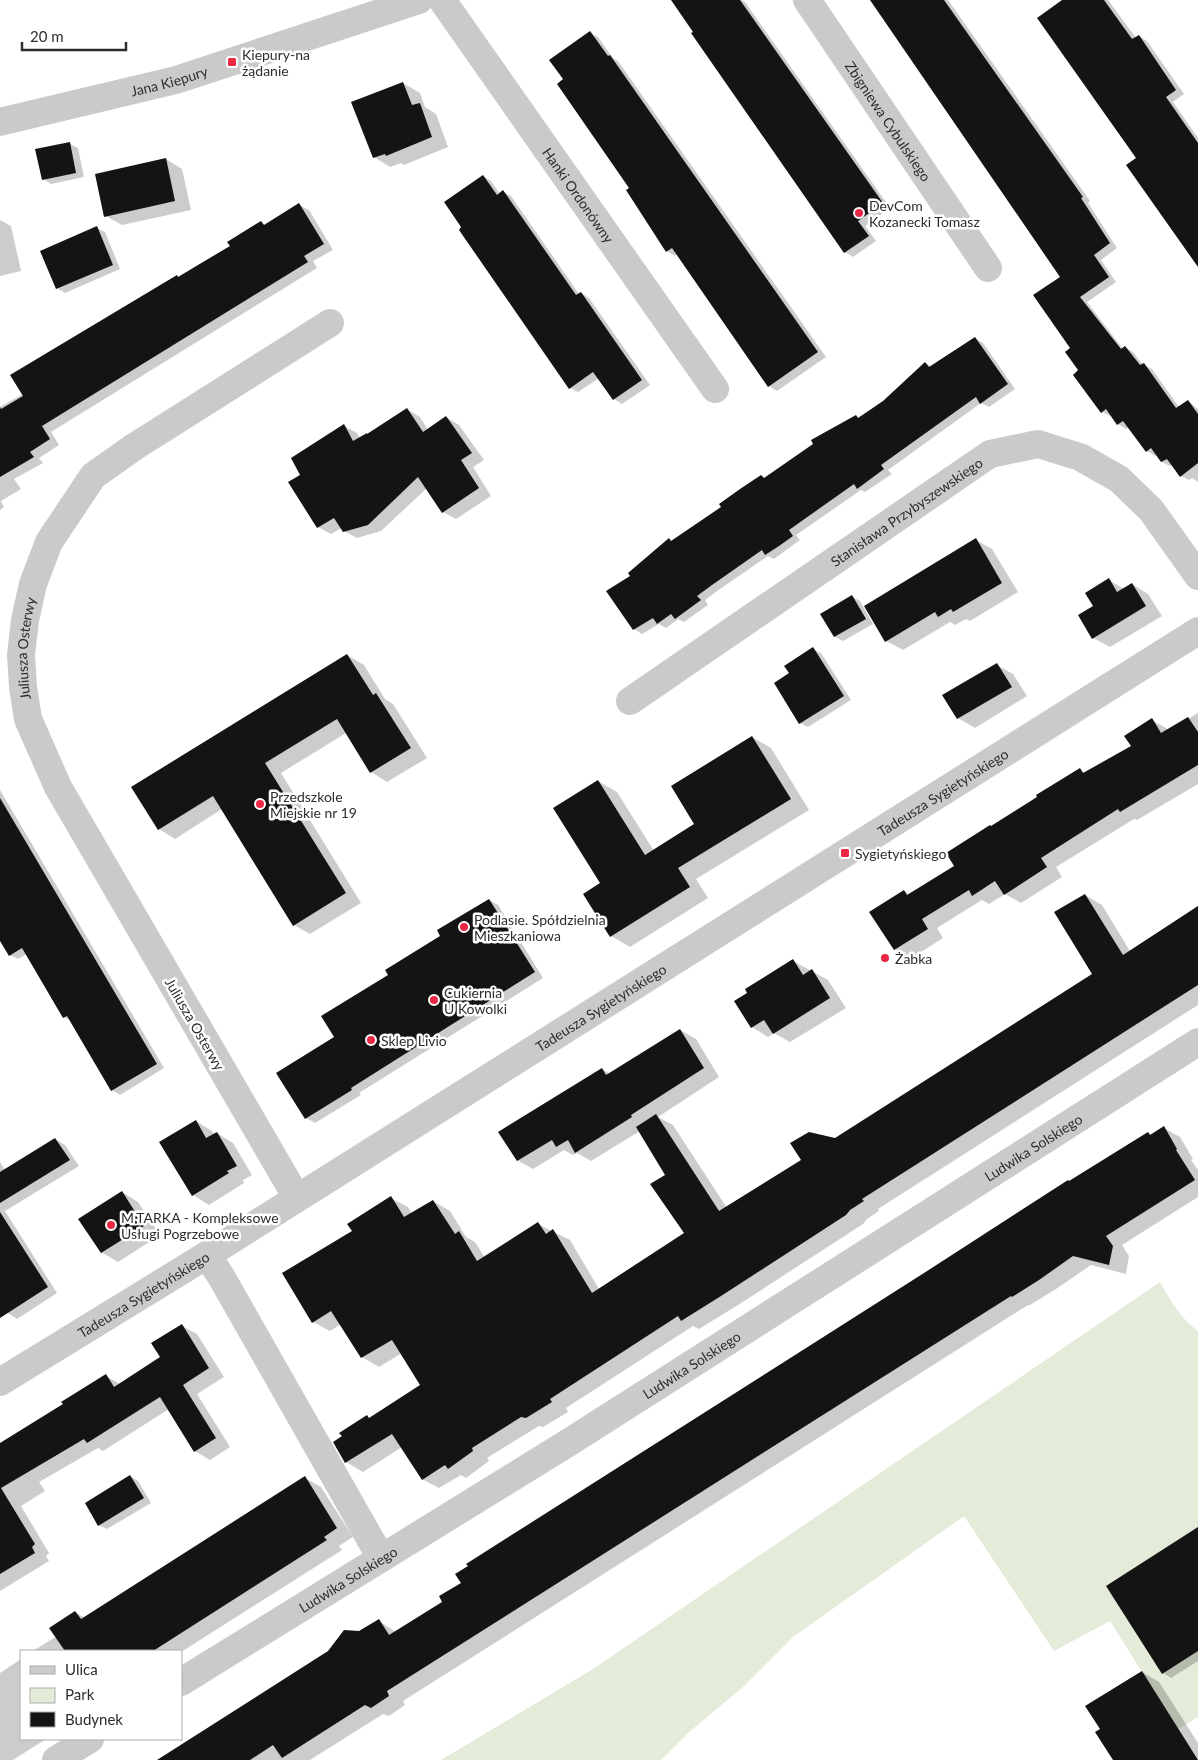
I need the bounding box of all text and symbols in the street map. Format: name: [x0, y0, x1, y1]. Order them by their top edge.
scale bar: [22, 20, 126, 52]
text: 20 m: [30, 27, 64, 45]
place label: Kiepury-na żądanie: [242, 46, 310, 79]
marker: Kiepury-na żądanie: [226, 56, 238, 68]
street label: Zbigniewa Cybulskiego: [842, 58, 935, 184]
street label: Jana Kiepury: [129, 61, 210, 99]
street label: Hanki Ordonówny: [539, 144, 618, 246]
place label: DevCom Kozanecki Tomasz: [869, 197, 980, 230]
marker: DevCom Kozanecki Tomasz: [853, 207, 865, 219]
street label: Stanisława Przybyszewskiego: [827, 453, 986, 570]
street label: Juliusza Osterwy: [12, 594, 39, 701]
street label: Tadeusza Sygietyńskiego: [874, 744, 1011, 839]
place label: Przedszkole Miejskie nr 19: [270, 788, 357, 821]
marker: Przedszkole Miejskie nr 19: [254, 798, 266, 810]
place label: Sygietyńskiego: [855, 845, 946, 862]
marker: Sygietyńskiego: [839, 847, 851, 859]
place label: Podlasie. Spółdzielnia Mieszkaniowa: [474, 911, 606, 944]
marker: Podlasie. Spółdzielnia Mieszkaniowa: [458, 921, 470, 933]
place label: Żabka: [895, 950, 932, 967]
marker: Żabka: [879, 952, 891, 964]
street label: Tadeusza Sygietyńskiego: [532, 960, 669, 1055]
street label: Juliusza Osterwy: [162, 975, 229, 1074]
place label: Cukiernia U Kowolki: [444, 984, 507, 1017]
marker: Cukiernia U Kowolki: [428, 994, 440, 1006]
place label: Sklep Livio: [381, 1032, 447, 1049]
marker: Sklep Livio: [365, 1034, 377, 1046]
street label: Ludwika Solskiego: [981, 1110, 1085, 1184]
place label: M.TARKA - Kompleksowe Usługi Pogrzebowe: [121, 1209, 279, 1242]
marker: M.TARKA - Kompleksowe Usługi Pogrzebowe: [105, 1219, 117, 1231]
street label: Tadeusza Sygietyńskiego: [74, 1247, 212, 1341]
street label: Ludwika Solskiego: [639, 1327, 743, 1402]
street label: Ludwika Solskiego: [295, 1542, 400, 1616]
legend: [20, 1650, 182, 1740]
text: Ulica: [65, 1660, 98, 1678]
text: Park: [65, 1685, 95, 1703]
text: Budynek: [65, 1710, 123, 1728]

